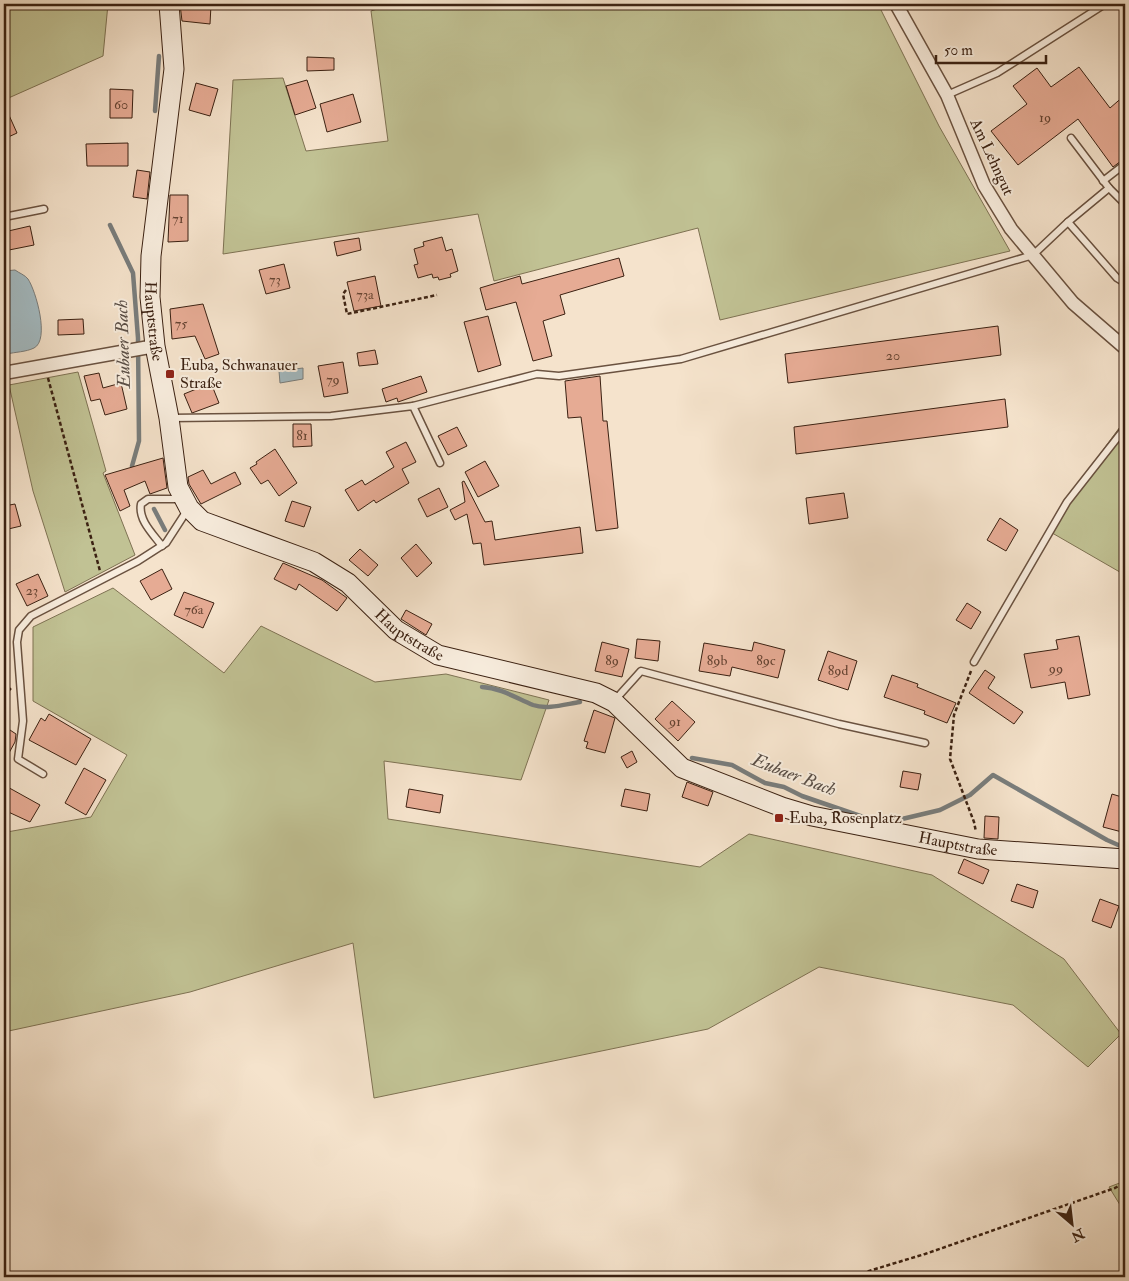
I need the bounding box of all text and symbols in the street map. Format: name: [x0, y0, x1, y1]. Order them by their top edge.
scale bar: [936, 32, 1046, 64]
text: 50 m: [944, 41, 973, 60]
house number: 60: [114, 96, 128, 113]
house number: 19: [1039, 109, 1051, 126]
street label: Am Lehngut: [965, 115, 1018, 199]
house number: 71: [172, 210, 184, 227]
house number: 73: [269, 271, 281, 288]
street label: Hauptstraße: [140, 281, 168, 363]
house number: 73a: [356, 286, 374, 303]
water label: Eubaer Bach: [110, 299, 136, 390]
house number: 75: [175, 315, 188, 332]
house number: 20: [886, 347, 900, 364]
place label: Euba, Schwanauer Straße: [180, 355, 297, 393]
marker: Euba, Schwanauer Straße: [164, 368, 176, 380]
house number: 79: [326, 371, 340, 388]
house number: 81: [296, 427, 308, 444]
house number: 23: [26, 582, 38, 599]
house number: 76a: [184, 601, 204, 618]
street label: Hauptstraße: [370, 605, 445, 666]
house number: 89: [605, 652, 619, 669]
house number: 89b: [707, 652, 727, 669]
house number: 89c: [756, 652, 776, 669]
house number: 99: [1048, 660, 1063, 677]
house number: 89d: [828, 662, 848, 679]
house number: 91: [668, 713, 681, 730]
water label: Eubaer Bach: [748, 748, 839, 802]
place label: Euba, Rosenplatz: [789, 808, 902, 829]
marker: Euba, Rosenplatz: [773, 812, 785, 824]
street label: Hauptstraße: [917, 827, 998, 860]
north arrow: [1046, 1198, 1096, 1248]
text: N: [1068, 1224, 1088, 1246]

